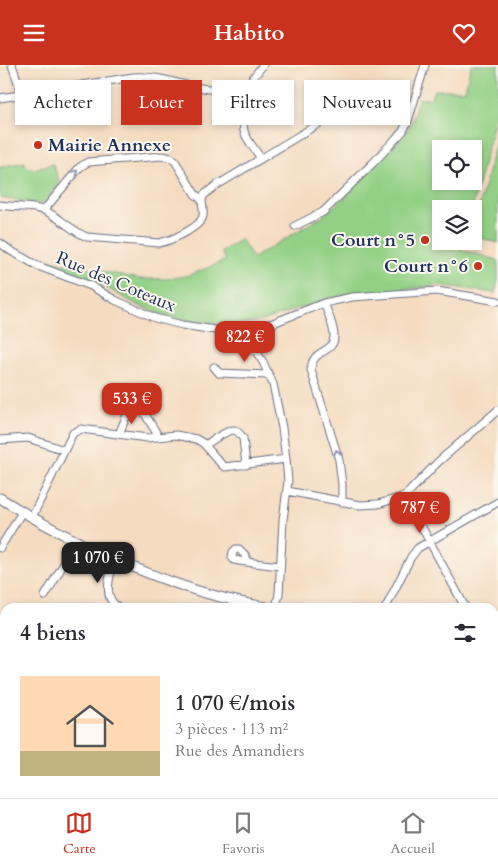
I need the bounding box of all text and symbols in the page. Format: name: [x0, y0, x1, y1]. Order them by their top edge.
text: Habito: [214, 18, 284, 48]
icon: menu: [20, 19, 48, 47]
icon: heart: [450, 19, 478, 47]
chip: Acheter: [15, 80, 111, 125]
chip: Louer: [121, 80, 202, 125]
chip: Filtres: [212, 80, 294, 125]
chip: Nouveau: [304, 80, 410, 125]
place label: Mairie Annexe: [48, 133, 171, 158]
marker: Mairie Annexe: [32, 139, 44, 151]
map controls: [432, 140, 482, 250]
button: locate: [432, 140, 482, 190]
one-way arrow: [69, 169, 78, 178]
button: layers: [432, 200, 482, 250]
place label: Court n°5: [331, 228, 415, 253]
marker: Court n°5: [419, 234, 431, 246]
street label: Rue des Coteaux: [52, 246, 180, 319]
place label: Court n°6: [384, 254, 468, 279]
marker: Court n°6: [472, 260, 484, 272]
pin: 822 €: [210, 321, 280, 363]
text: 822 €: [226, 326, 264, 348]
pin: 533 €: [97, 383, 167, 425]
text: 533 €: [113, 388, 151, 410]
one-way arrow: [332, 450, 342, 458]
pin: 787 €: [385, 491, 455, 534]
text: 787 €: [401, 497, 439, 519]
pin: 1 070 €: [52, 541, 144, 584]
text: 1 070 €: [73, 547, 123, 569]
text: 4 biens: [20, 619, 86, 648]
icon: filters: [451, 619, 479, 647]
text: 1 070 €/mois: [175, 689, 295, 718]
icon: home: [60, 696, 120, 756]
text: 3 pièces · 113 m²: [175, 718, 288, 740]
text: Rue des Amandiers: [175, 740, 304, 762]
tab: Carte: [63, 809, 96, 858]
tab: Favoris: [222, 809, 264, 858]
tab: Accueil: [391, 809, 435, 858]

